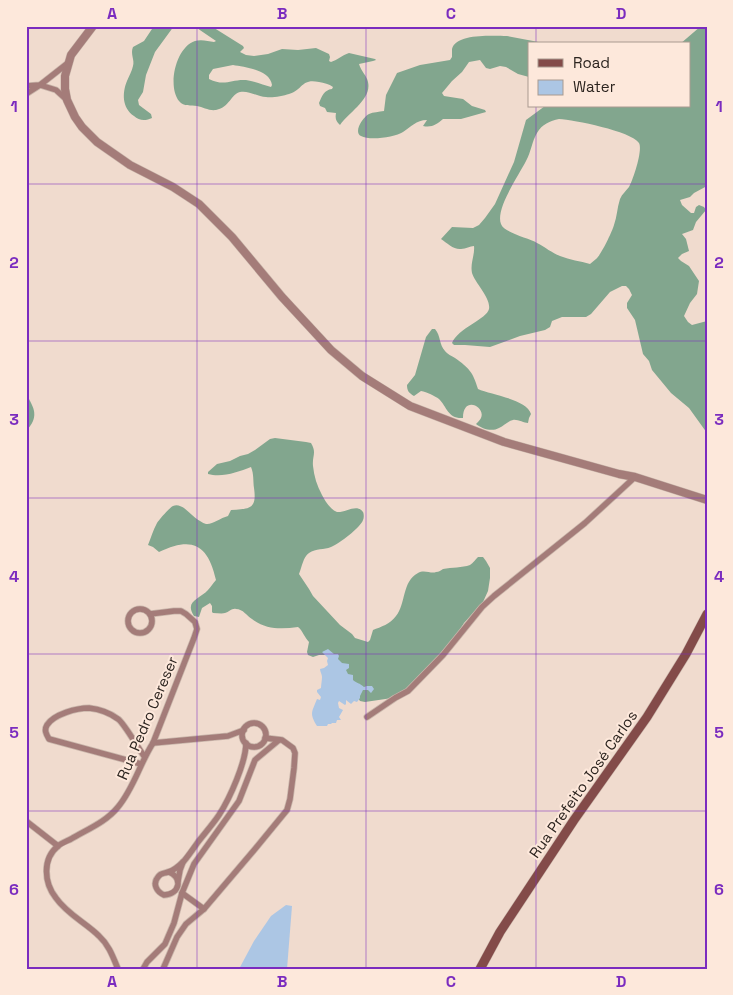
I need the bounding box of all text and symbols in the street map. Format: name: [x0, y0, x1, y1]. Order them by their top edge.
text: A: [107, 3, 117, 24]
text: B: [277, 3, 287, 24]
text: C: [446, 3, 456, 24]
text: D: [616, 3, 626, 24]
legend: [528, 42, 690, 108]
text: Road: [573, 53, 610, 72]
text: Water: [573, 77, 616, 96]
text: 1: [10, 96, 18, 117]
text: 1: [715, 96, 723, 117]
text: 2: [9, 252, 19, 273]
text: 2: [714, 252, 724, 273]
text: 3: [9, 409, 19, 430]
text: 3: [714, 409, 724, 430]
text: 4: [9, 566, 19, 587]
text: 4: [714, 566, 724, 587]
street label: Rua Pedro Cereser: [112, 653, 182, 783]
street label: Rua Prefeito José Carlos: [525, 706, 641, 861]
text: 5: [9, 722, 19, 743]
text: 5: [714, 722, 724, 743]
text: 6: [9, 879, 19, 900]
text: 6: [714, 879, 724, 900]
text: A: [107, 971, 117, 992]
text: B: [277, 971, 287, 992]
text: C: [446, 971, 456, 992]
text: D: [616, 971, 626, 992]

